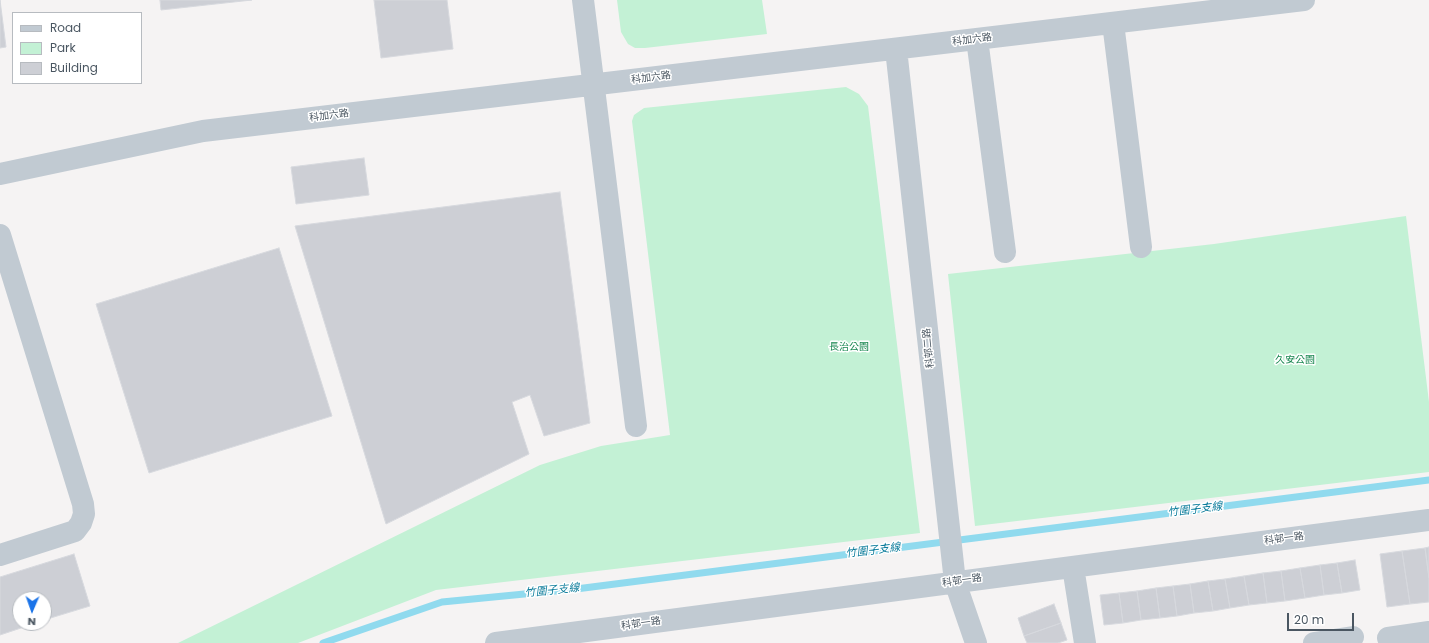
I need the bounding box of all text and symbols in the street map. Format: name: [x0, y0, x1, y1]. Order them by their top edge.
legend: [12, 12, 142, 84]
text: Road: [50, 19, 81, 36]
street label: 科加六路: [951, 32, 993, 48]
text: Park: [50, 39, 76, 56]
text: Building: [50, 59, 98, 76]
street label: 科加六路: [630, 70, 672, 86]
street label: 科加六路: [308, 108, 350, 124]
street label: 科邨二路: [921, 327, 937, 369]
park label: 長治公園: [829, 341, 869, 353]
park label: 久安公園: [1275, 354, 1315, 366]
water label: 竹圍子支線: [1167, 500, 1223, 520]
street label: 科邨一路: [1263, 531, 1305, 547]
water label: 竹圍子支線: [845, 541, 901, 561]
street label: 科邨一路: [941, 572, 983, 590]
water label: 竹圍子支線: [524, 582, 580, 600]
north arrow: [12, 591, 52, 631]
scale bar: [1289, 605, 1356, 631]
text: 20 m: [1294, 611, 1324, 628]
text: N: [27, 614, 36, 630]
street label: 科邨一路: [620, 615, 662, 633]

